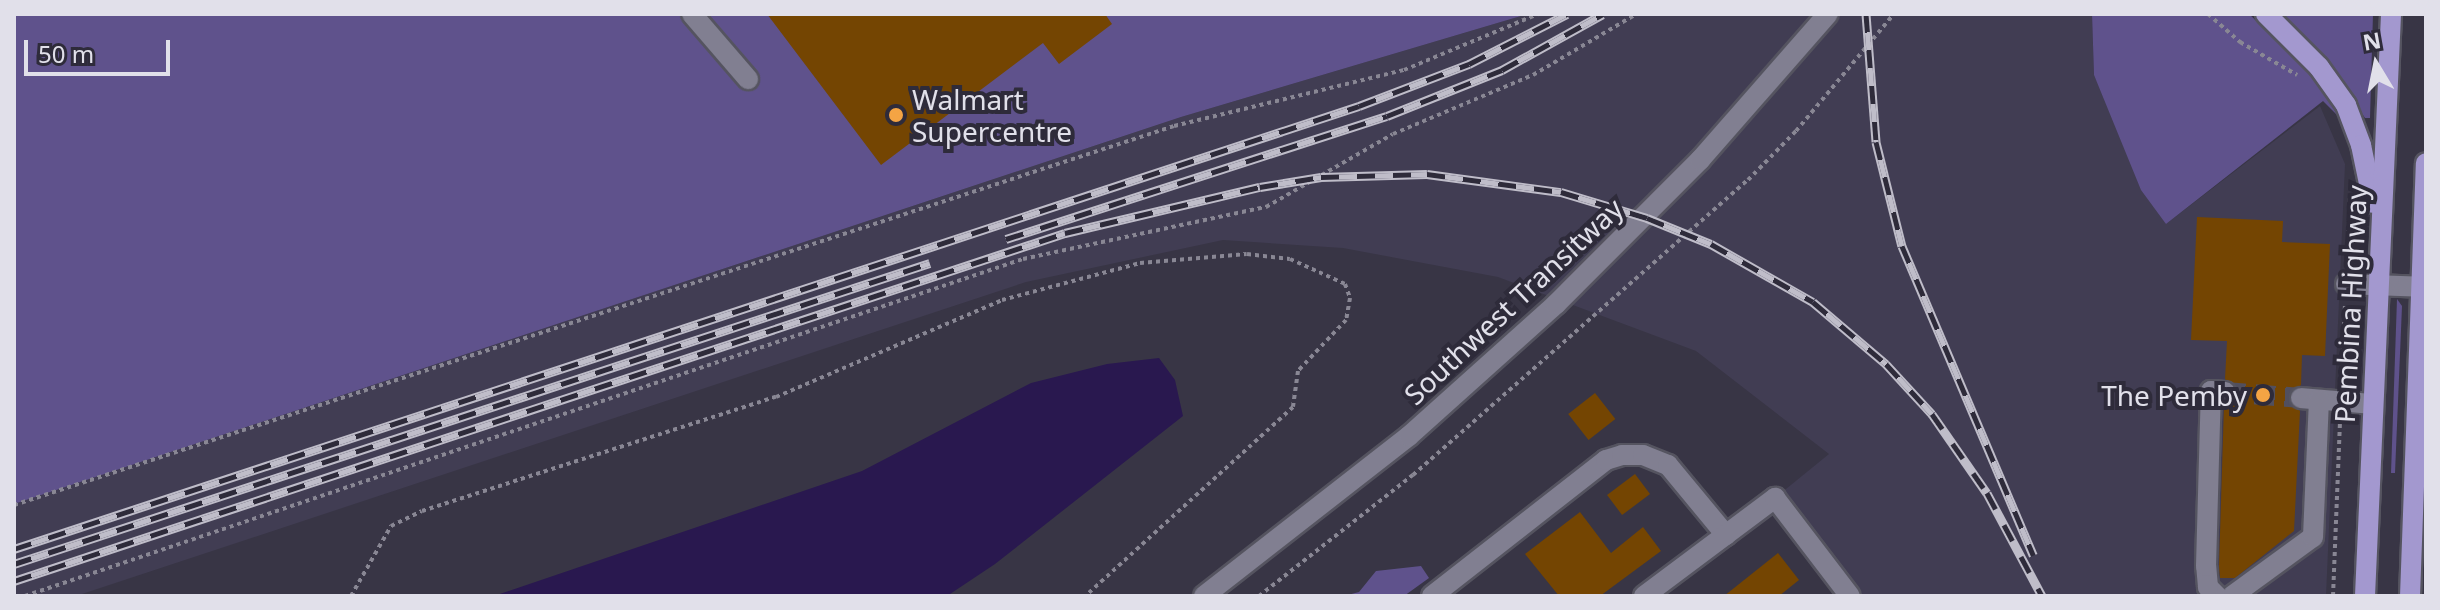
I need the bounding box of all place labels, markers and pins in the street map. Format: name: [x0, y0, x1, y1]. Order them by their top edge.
place label: Walmart Supercentre: [912, 82, 1072, 148]
marker: Walmart Supercentre: [887, 106, 905, 124]
place label: The Pemby: [2101, 378, 2247, 412]
marker: The Pemby: [2254, 386, 2272, 404]

